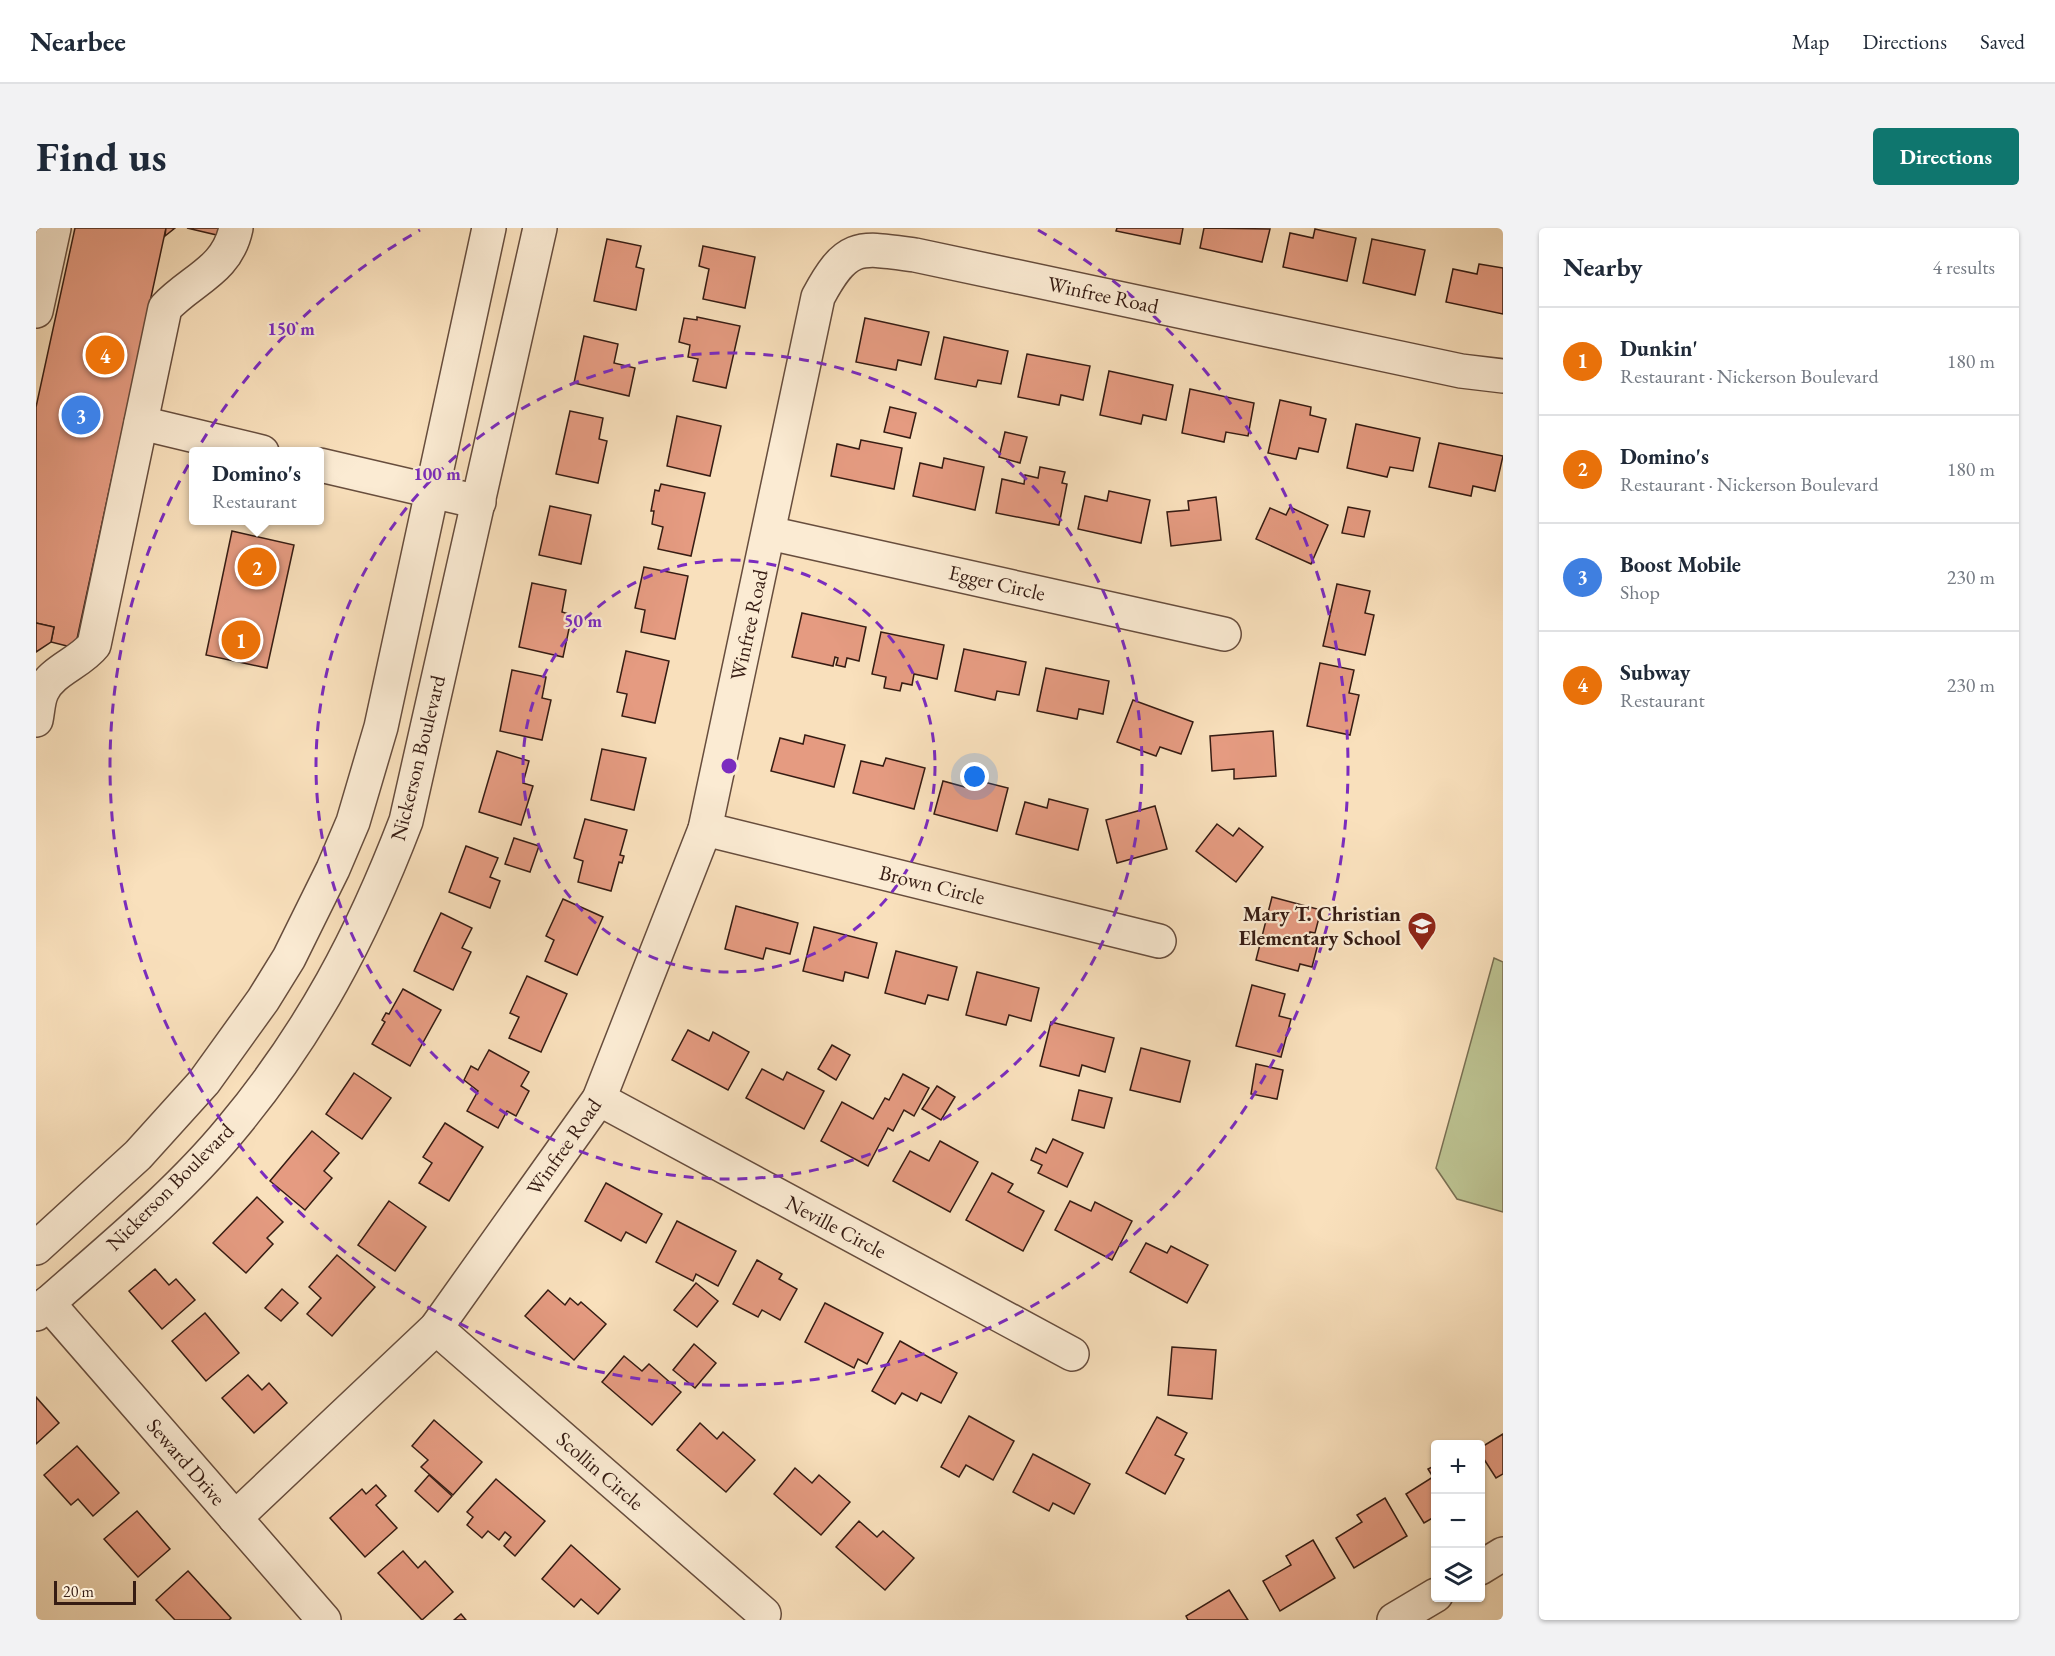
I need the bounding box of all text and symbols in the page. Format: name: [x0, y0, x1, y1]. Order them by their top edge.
text: Nearbee: [30, 23, 126, 59]
text: Map: [1792, 28, 1829, 55]
text: Directions: [1862, 28, 1947, 55]
text: Saved: [1980, 28, 2025, 55]
button: Directions: [1873, 128, 2019, 185]
text: Find us: [36, 129, 167, 184]
text: Nearby: [1563, 250, 1643, 284]
text: 4 results: [1932, 254, 1995, 280]
street label: Winfree Road: [1045, 270, 1162, 320]
text: 150 m: [267, 317, 315, 340]
pin: 4: [86, 332, 124, 378]
text: Dunkin': [1620, 334, 1698, 363]
text: 1: [1577, 348, 1588, 374]
text: 180 m: [1947, 348, 1995, 374]
text: Restaurant · Nickerson Boulevard: [1620, 363, 1879, 389]
pin: 3: [62, 392, 100, 438]
text: Domino's: [1620, 442, 1709, 471]
popup: [189, 447, 324, 525]
text: 2: [1577, 456, 1588, 482]
text: 180 m: [1947, 456, 1995, 482]
text: Domino's: [212, 459, 301, 488]
text: 100 m: [413, 462, 461, 485]
text: Restaurant · Nickerson Boulevard: [1620, 471, 1879, 497]
text: Restaurant: [212, 488, 297, 514]
pin: 2: [238, 544, 276, 590]
text: Boost Mobile: [1620, 550, 1741, 579]
street label: Egger Circle: [946, 558, 1048, 607]
text: 3: [1577, 564, 1588, 590]
text: 230 m: [1947, 564, 1995, 590]
street label: Winfree Road: [724, 566, 774, 683]
text: Shop: [1620, 579, 1660, 605]
text: 50 m: [564, 609, 602, 632]
pin: 1: [222, 618, 260, 662]
text: Subway: [1620, 658, 1690, 687]
street label: Nickerson Boulevard: [384, 672, 451, 844]
text: 4: [1577, 672, 1588, 698]
text: 230 m: [1947, 672, 1995, 698]
text: Restaurant: [1620, 687, 1705, 713]
centre of rings: [719, 756, 739, 776]
your location: [960, 762, 989, 791]
street label: Brown Circle: [876, 858, 988, 911]
place label: Mary T. Christian Elementary School: [1239, 900, 1401, 951]
school or university icon: Mary T. Christian Elementary School: [1406, 910, 1438, 952]
street label: Winfree Road: [520, 1092, 607, 1201]
street label: Nickerson Boulevard: [100, 1117, 239, 1256]
street label: Neville Circle: [781, 1189, 891, 1264]
street label: Seward Drive: [141, 1412, 232, 1511]
street label: Scollin Circle: [551, 1425, 650, 1516]
map controls: [1431, 1440, 1485, 1602]
button: +: [1431, 1440, 1485, 1494]
button: −: [1431, 1494, 1485, 1548]
button: layers: [1431, 1548, 1485, 1602]
scale bar: [54, 1578, 136, 1606]
text: 20 m: [63, 1581, 94, 1602]

